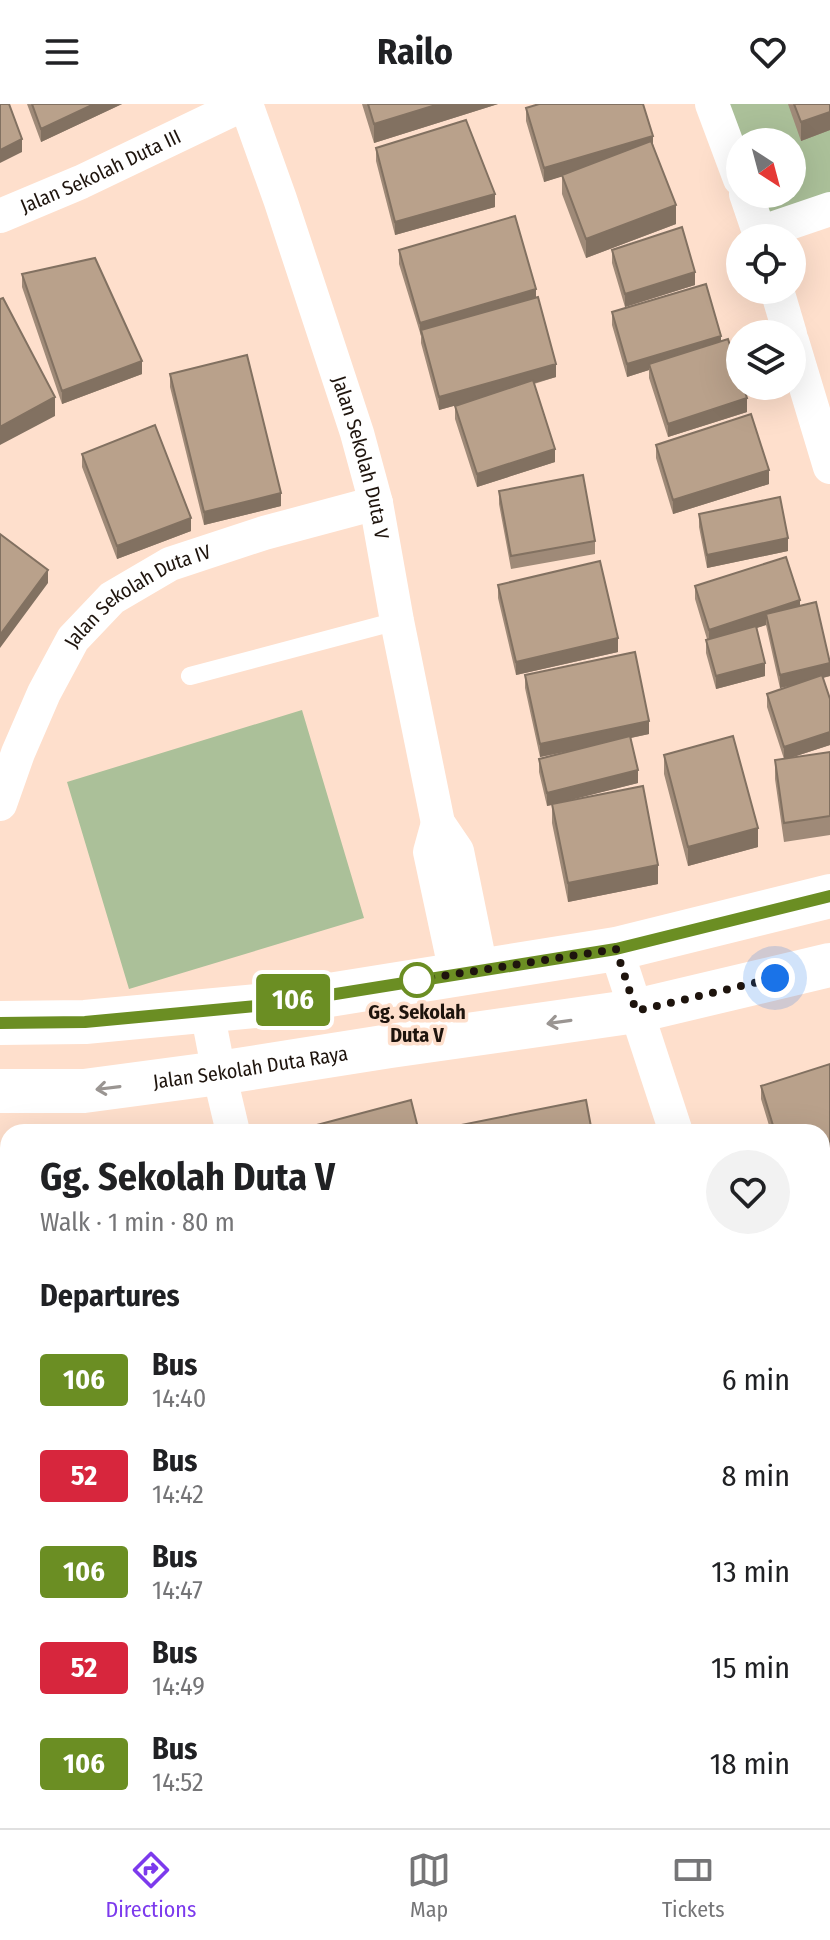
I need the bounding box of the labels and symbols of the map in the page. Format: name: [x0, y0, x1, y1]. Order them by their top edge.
street label: Jalan Sekolah Duta III: [17, 124, 185, 218]
north arrow: [726, 128, 806, 208]
street label: Jalan Sekolah Duta V: [327, 373, 394, 542]
street label: Jalan Sekolah Duta IV: [59, 539, 215, 651]
your location: [755, 958, 795, 998]
marker: Gg. Sekolah Duta V: [400, 963, 434, 997]
line badge: 106: [247, 974, 339, 1026]
place label: Gg. Sekolah Duta V: [368, 1000, 466, 1047]
one-way arrow: [547, 1015, 572, 1030]
street label: Jalan Sekolah Duta Raya: [151, 1041, 349, 1094]
one-way arrow: [95, 1080, 122, 1095]

